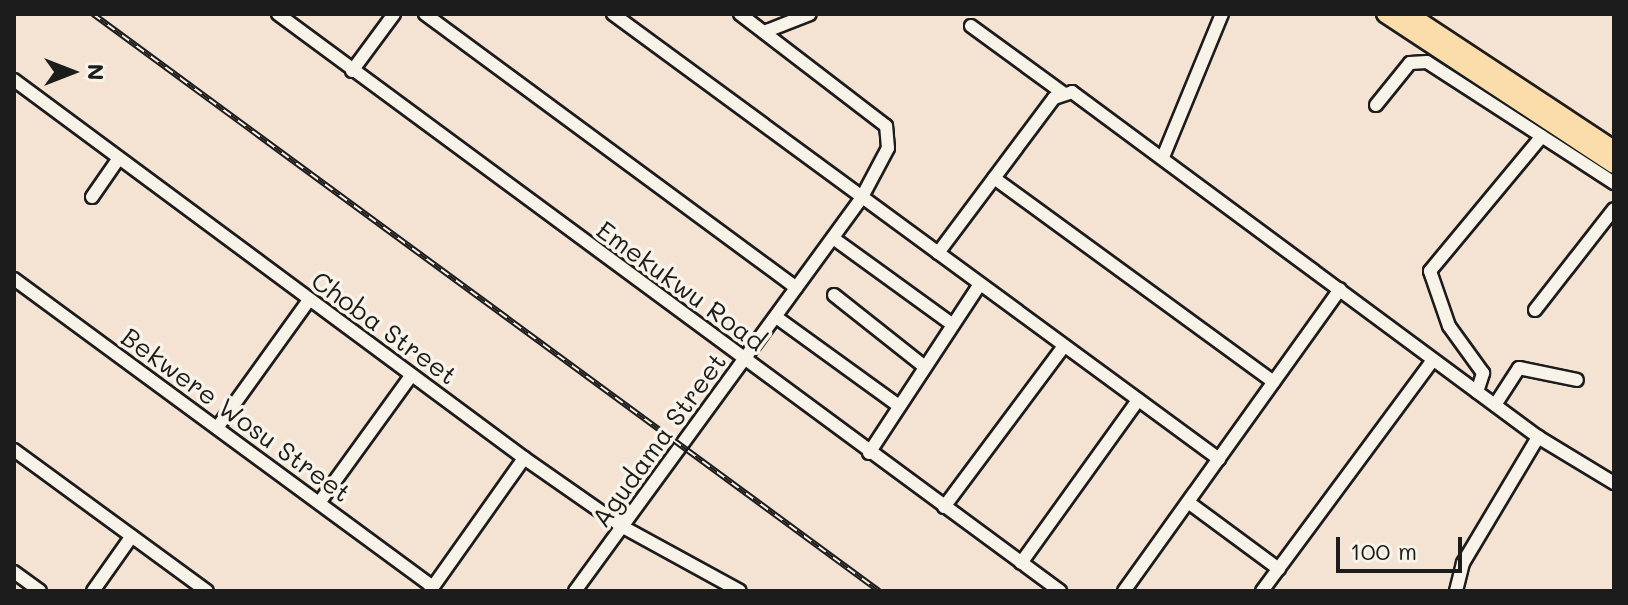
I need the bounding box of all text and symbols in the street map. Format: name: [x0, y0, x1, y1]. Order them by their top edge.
north arrow: [32, 32, 112, 112]
text: N: [82, 64, 111, 80]
street label: Emekukwu Road: [591, 214, 771, 358]
street label: Choba Street: [305, 265, 463, 391]
street label: Bekwere Wosu Street: [115, 321, 357, 509]
street label: Agudama Street: [585, 347, 733, 533]
scale bar: [1340, 521, 1466, 571]
text: 100 m: [1350, 535, 1417, 566]

